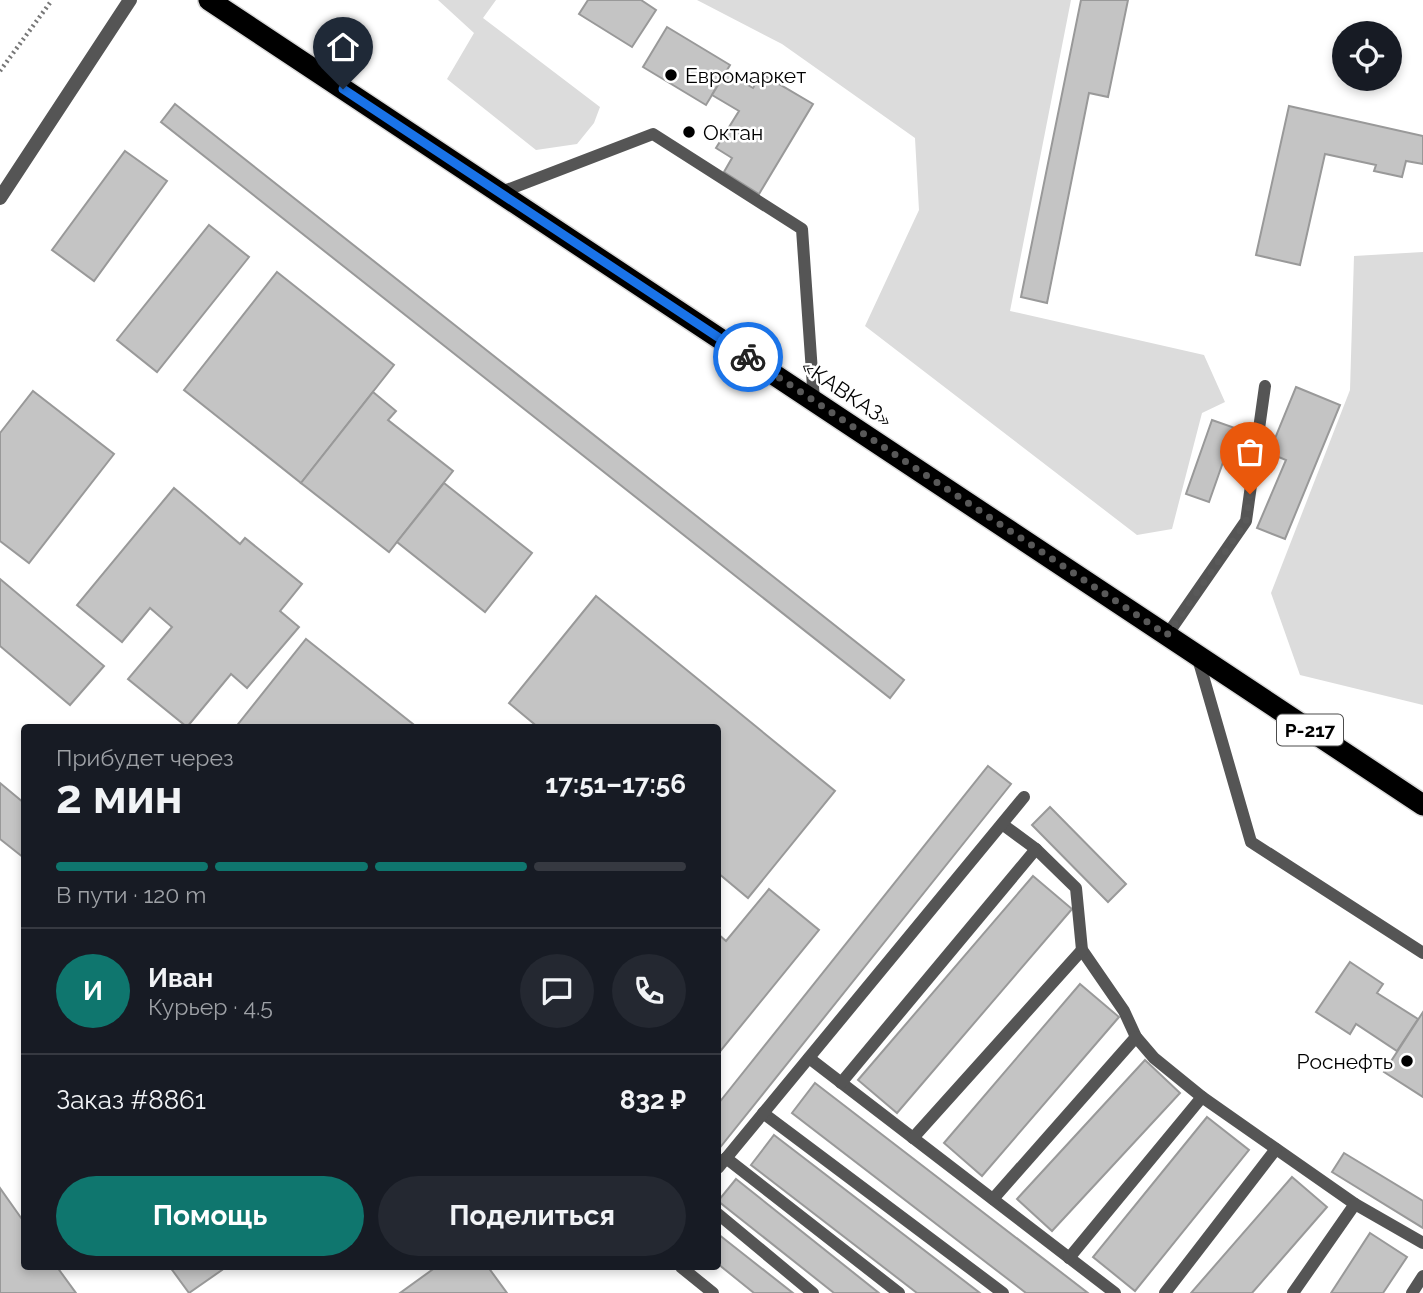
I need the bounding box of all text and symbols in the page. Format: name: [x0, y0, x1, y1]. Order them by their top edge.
pin: [313, 17, 373, 89]
map controls: [1332, 21, 1402, 91]
button: locate: [1332, 21, 1402, 91]
icon: home: [324, 28, 362, 66]
place label: Евромаркет: [685, 63, 806, 88]
marker: Евромаркет: [663, 67, 679, 83]
place label: Октан: [703, 120, 763, 145]
marker: Октан: [681, 124, 697, 140]
courier: [713, 322, 783, 392]
icon: bike: [729, 338, 767, 376]
street label: «КАВКАЗ»: [797, 353, 897, 433]
pin: [1220, 422, 1280, 494]
icon: bag: [1231, 433, 1269, 471]
road number: Р-217: [1277, 715, 1343, 746]
text: Прибудет через: [56, 744, 234, 771]
text: 17:51–17:56: [545, 769, 686, 799]
text: 2 мин: [56, 770, 183, 824]
text: В пути · 120 m: [56, 881, 206, 908]
button: chat: [520, 954, 594, 1028]
button: phone: [612, 954, 686, 1028]
text: Иван: [148, 963, 213, 993]
text: И: [83, 976, 103, 1006]
text: Курьер · 4.5: [148, 993, 273, 1020]
place label: Роснефть: [1296, 1049, 1393, 1074]
marker: Роснефть: [1399, 1053, 1415, 1069]
text: Заказ #8861: [56, 1085, 206, 1115]
text: 832 ₽: [620, 1085, 686, 1115]
button: Помощь: [56, 1176, 364, 1256]
button: Поделиться: [378, 1176, 686, 1256]

